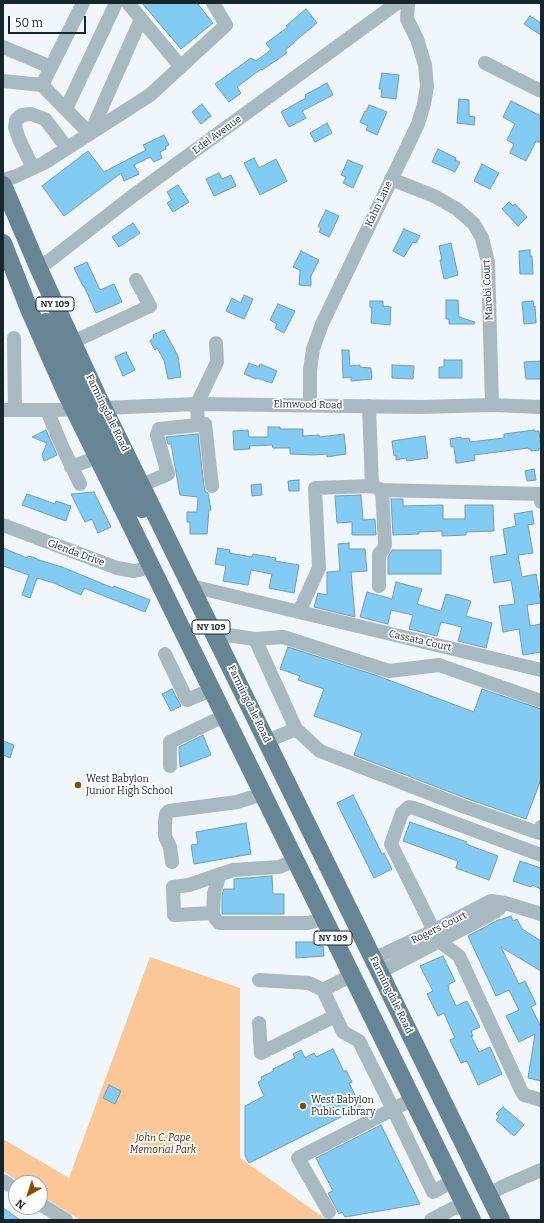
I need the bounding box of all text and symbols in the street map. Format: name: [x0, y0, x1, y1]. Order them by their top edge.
scale bar: [10, 8, 88, 34]
text: 50 m: [15, 16, 43, 30]
street label: Edel Avenue: [190, 113, 244, 157]
street label: Kahn Lane: [363, 179, 395, 229]
street label: Marobi Court: [480, 259, 496, 321]
road number: NY 109: [36, 297, 74, 311]
street label: Farmingdale Road: [83, 372, 131, 454]
street label: Elmwood Road: [273, 398, 343, 412]
street label: Glenda Drive: [46, 537, 106, 569]
road number: NY 109: [192, 620, 230, 634]
street label: Cassata Court: [388, 628, 452, 654]
street label: Farmingdale Road: [225, 663, 273, 745]
place label: West Babylon Junior High School: [86, 773, 173, 796]
marker: West Babylon Junior High School: [73, 780, 83, 790]
street label: Rogers Court: [409, 909, 469, 947]
road number: NY 109: [314, 931, 352, 945]
street label: Farmingdale Road: [367, 954, 415, 1036]
place label: West Babylon Public Library: [311, 1094, 375, 1118]
marker: West Babylon Public Library: [298, 1101, 308, 1111]
park label: John C. Pape Memorial Park: [130, 1132, 196, 1156]
north arrow: [8, 1175, 48, 1215]
text: N: [13, 1196, 28, 1212]

